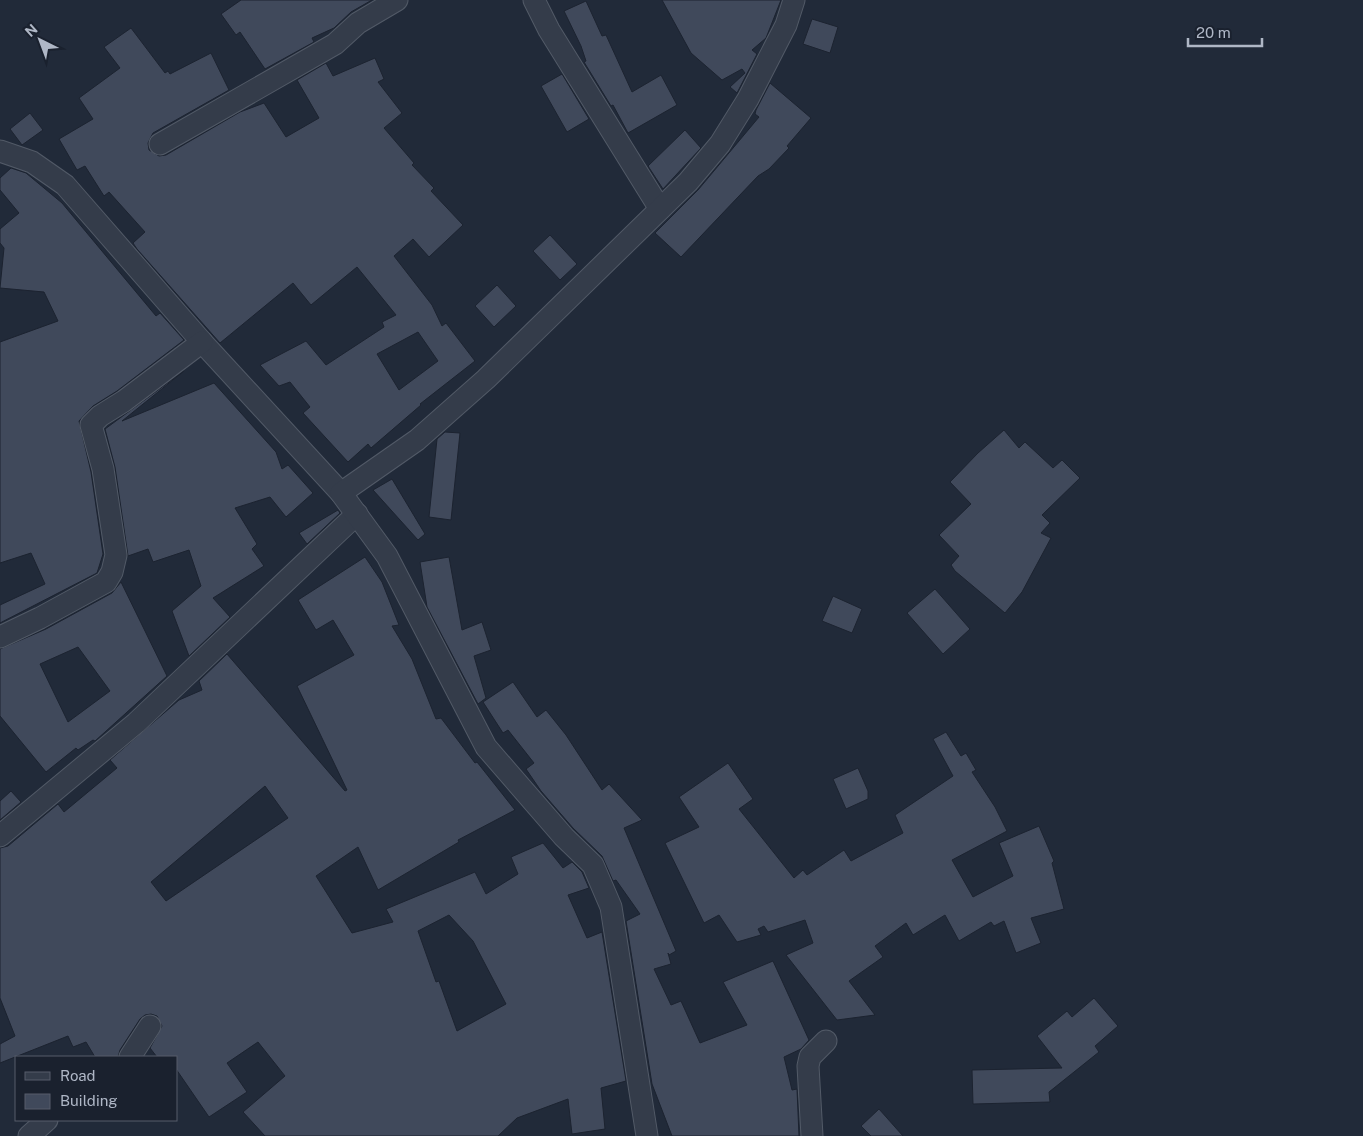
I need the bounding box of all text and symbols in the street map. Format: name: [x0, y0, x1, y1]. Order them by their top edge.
north arrow: [15, 15, 65, 65]
scale bar: [1188, 15, 1262, 47]
text: N: [22, 21, 41, 40]
text: 20 m: [1196, 24, 1231, 41]
legend: [15, 1056, 178, 1121]
text: Road: [60, 1067, 96, 1084]
text: Building: [60, 1092, 118, 1109]

